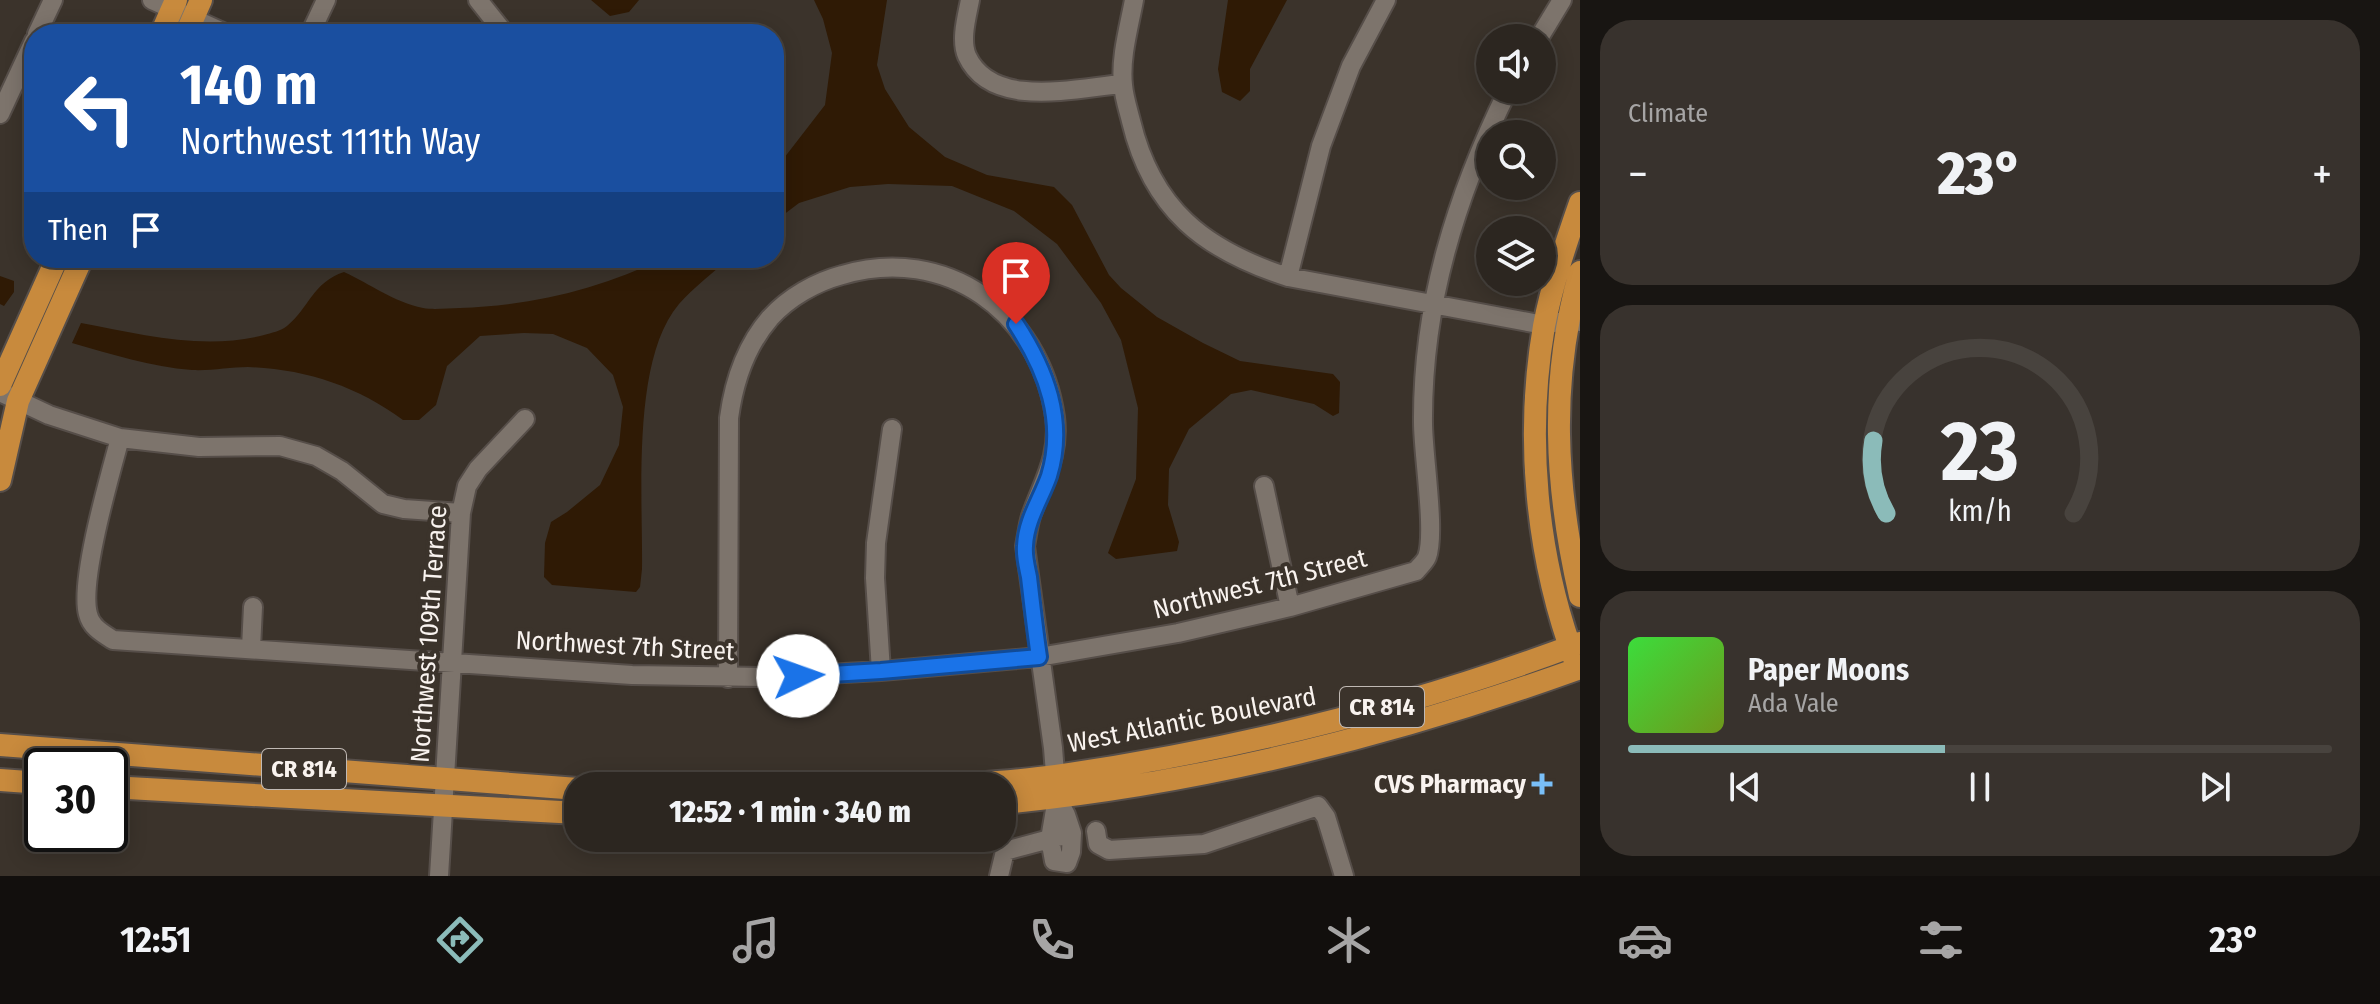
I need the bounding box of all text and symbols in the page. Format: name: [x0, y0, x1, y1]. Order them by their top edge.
map controls: [1476, 24, 1556, 296]
button: sound: [1476, 24, 1556, 104]
text: 140 m: [180, 52, 317, 119]
icon: left: [48, 56, 152, 160]
text: Climate: [1628, 98, 1708, 129]
text: Northwest 111th Way: [180, 120, 480, 164]
button: search: [1476, 120, 1556, 200]
text: 23°: [1937, 138, 2022, 210]
text: −: [1628, 148, 1648, 201]
text: +: [2312, 148, 2332, 201]
icon: arrive: [124, 208, 168, 252]
text: Then: [48, 212, 108, 248]
button: layers: [1476, 216, 1556, 296]
pin: [982, 242, 1050, 324]
icon: arrive: [994, 254, 1038, 298]
text: 23: [1940, 402, 2019, 502]
text: km/h: [1948, 494, 2012, 529]
street label: Northwest 109th Terrace: [405, 504, 453, 764]
street label: Northwest 7th Street: [1150, 542, 1371, 626]
street label: Northwest 7th Street: [515, 625, 736, 667]
position arrow: [756, 634, 840, 718]
text: Paper Moons: [1748, 652, 1909, 688]
street label: West Atlantic Boulevard: [1065, 681, 1319, 759]
road number: CR 814: [1340, 687, 1424, 727]
text: Ada Vale: [1748, 688, 1839, 719]
speed limit sign: 30: [24, 748, 128, 852]
road number: CR 814: [262, 749, 346, 789]
icon: previous: [1723, 765, 1767, 809]
icon: pause: [1958, 765, 2002, 809]
icon: next: [2193, 765, 2237, 809]
place label: CVS Pharmacy: [1374, 769, 1527, 800]
marker: CVS Pharmacy: [1533, 775, 1551, 793]
text: 12:52 · 1 min · 340 m: [669, 794, 911, 830]
icon: directions: [432, 912, 488, 968]
icon: music: [728, 912, 784, 968]
icon: phone: [1024, 912, 1080, 968]
icon: climate: [1321, 912, 1377, 968]
icon: car: [1617, 912, 1673, 968]
icon: filters: [1913, 912, 1969, 968]
text: 12:51: [120, 918, 192, 962]
text: 23°: [2209, 918, 2260, 962]

